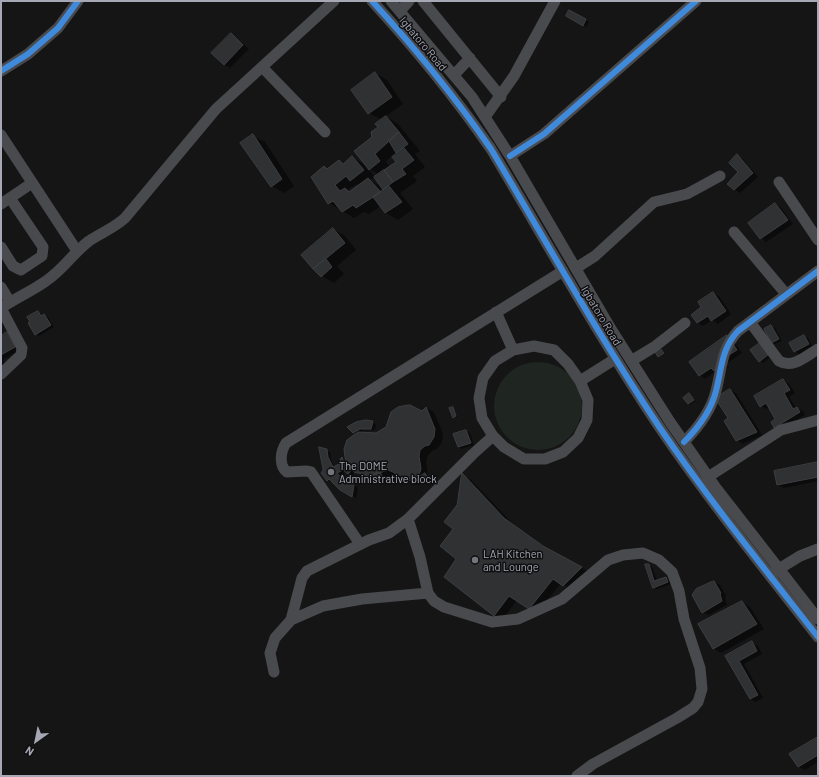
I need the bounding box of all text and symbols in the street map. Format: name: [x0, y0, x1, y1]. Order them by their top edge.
street label: Igbatoro Road: [397, 14, 449, 74]
street label: Igbatoro Road: [578, 284, 624, 348]
place label: The DOME Administrative block: [339, 459, 437, 485]
marker: The DOME Administrative block: [326, 467, 336, 477]
place label: LAH Kitchen and Lounge: [483, 547, 543, 573]
marker: LAH Kitchen and Lounge: [470, 555, 480, 565]
north arrow: [16, 721, 56, 761]
text: N: [23, 744, 36, 759]

